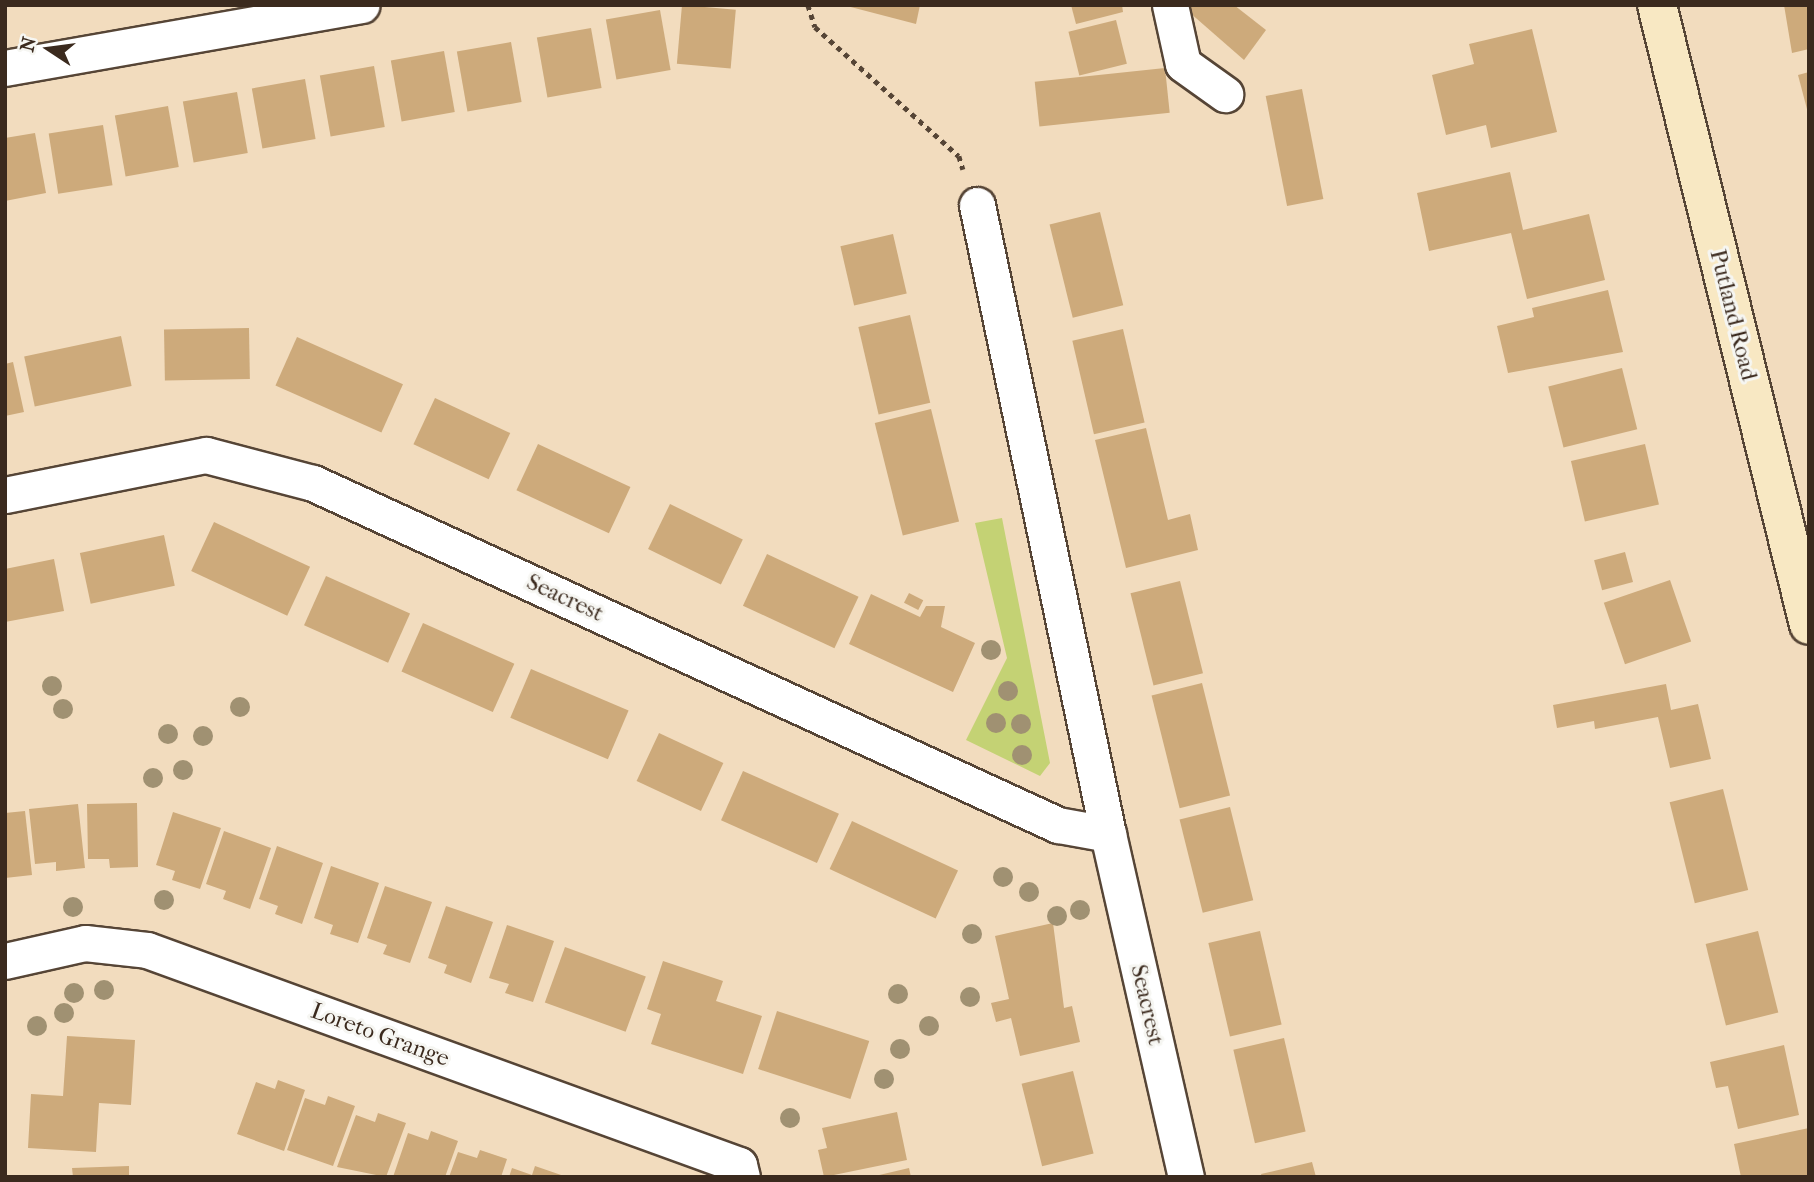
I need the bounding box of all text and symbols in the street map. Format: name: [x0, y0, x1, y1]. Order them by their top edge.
north arrow: [14, 14, 84, 84]
text: N: [16, 35, 41, 54]
street label: Putland Road: [1703, 247, 1763, 383]
street label: Seacrest: [522, 568, 608, 628]
street label: Seacrest: [1124, 962, 1170, 1048]
street label: Loreto Grange: [307, 997, 453, 1073]

